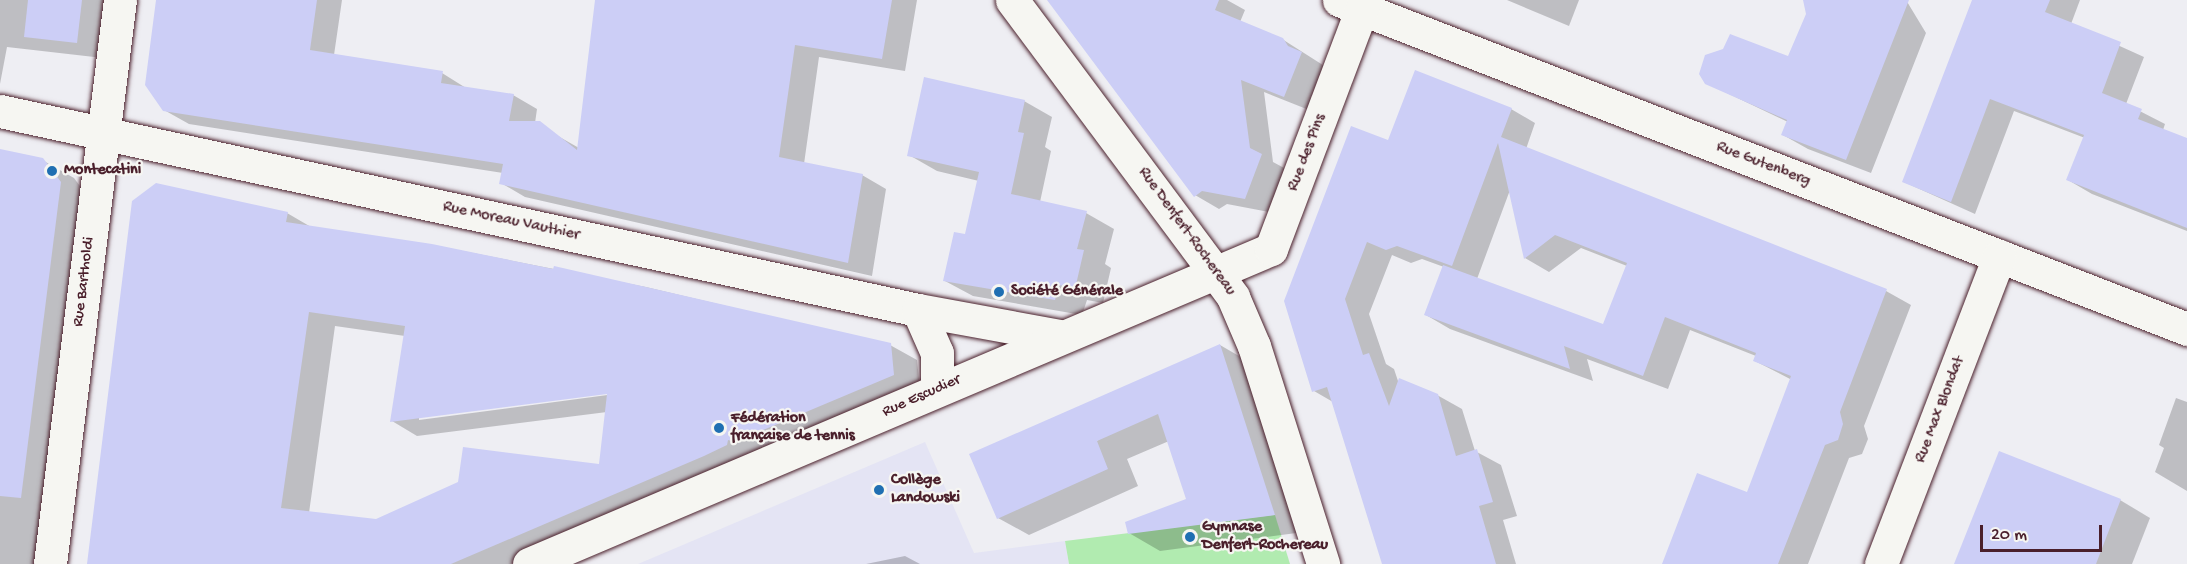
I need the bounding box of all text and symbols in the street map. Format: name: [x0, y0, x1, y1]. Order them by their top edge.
street label: Rue des Pins: [1285, 112, 1331, 194]
street label: Rue Gutenberg: [1713, 138, 1813, 192]
place label: Montecatini: [64, 161, 141, 181]
marker: Montecatini: [45, 164, 59, 178]
street label: Rue Denfert-Rochereau: [1133, 164, 1239, 300]
street label: Rue Moreau Vauthier: [441, 198, 581, 246]
street label: Rue Bartholdi: [70, 236, 100, 328]
place label: Société Générale: [1011, 282, 1123, 302]
marker: Société Générale: [992, 285, 1006, 299]
street label: Rue Max Blondat: [1912, 354, 1970, 466]
street label: Rue Escudier: [880, 371, 964, 423]
place label: Fédération française de tennis: [731, 409, 855, 447]
marker: Fédération française de tennis: [712, 421, 726, 435]
place label: Collège Landowski: [891, 471, 960, 509]
marker: Collège Landowski: [872, 483, 886, 497]
scale bar: [1983, 513, 2104, 551]
place label: Gymnase Denfert-Rochereau: [1202, 518, 1328, 556]
text: 20 m: [1991, 525, 2027, 546]
marker: Gymnase Denfert-Rochereau: [1183, 530, 1197, 544]

